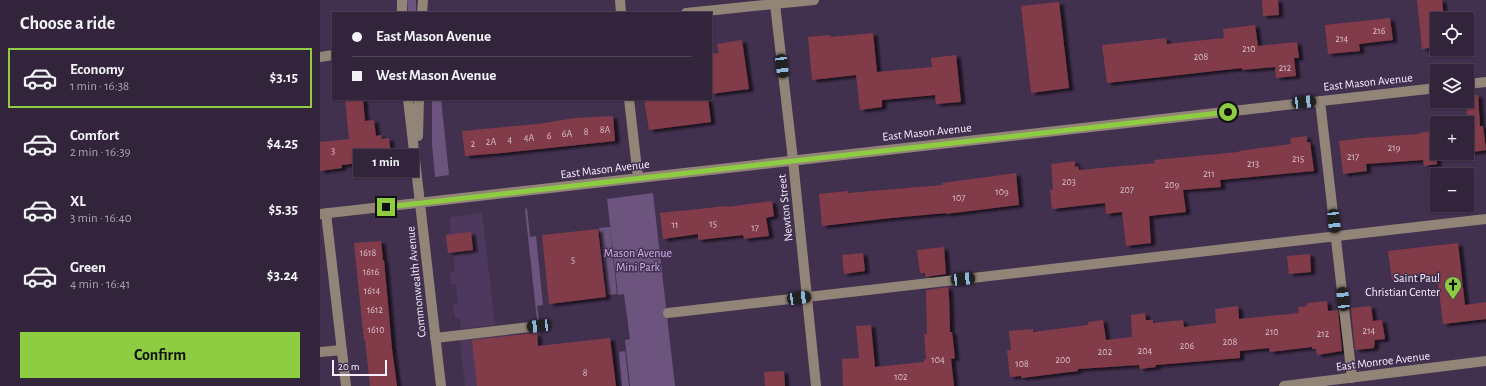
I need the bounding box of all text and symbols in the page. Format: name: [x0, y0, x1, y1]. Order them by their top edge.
map controls: [1430, 12, 1474, 212]
button: locate: [1430, 12, 1474, 56]
text: Choose a ride: [20, 15, 115, 33]
house number: 216: [1373, 26, 1386, 36]
text: East Mason Avenue: [376, 29, 491, 44]
house number: 214: [1336, 34, 1349, 44]
house number: 210: [1242, 44, 1256, 54]
house number: 208: [1194, 52, 1209, 62]
car: [775, 53, 789, 79]
icon: car: [22, 60, 58, 96]
text: Economy: [70, 62, 124, 77]
house number: 212: [1279, 63, 1292, 73]
button: layers: [1430, 64, 1474, 108]
text: West Mason Avenue: [376, 68, 496, 83]
text: $3.15: [269, 70, 298, 85]
street label: East Mason Avenue: [1323, 71, 1413, 93]
text: 1 min · 16:38: [70, 80, 129, 93]
car: [1291, 95, 1317, 109]
route start: [1219, 103, 1237, 121]
button: +: [1430, 116, 1474, 160]
street label: East Mason Avenue: [882, 121, 972, 143]
house number: 8A: [600, 125, 610, 135]
icon: car: [22, 126, 58, 162]
house number: 8: [584, 127, 589, 137]
text: Comfort: [70, 128, 119, 143]
house number: 6A: [562, 129, 572, 139]
house number: 6: [547, 131, 552, 141]
house number: 4A: [524, 133, 535, 143]
house number: 4: [508, 135, 513, 145]
text: $4.25: [267, 136, 298, 151]
house number: 2A: [486, 137, 496, 147]
house number: 2: [471, 139, 476, 149]
house number: 219: [1388, 143, 1401, 153]
text: 2 min · 16:39: [70, 146, 131, 159]
house number: 3: [331, 146, 335, 156]
callout: 1 min: [353, 149, 419, 177]
house number: 217: [1347, 152, 1359, 162]
house number: 215: [1292, 154, 1304, 164]
text: 1 min: [372, 156, 400, 169]
street label: East Mason Avenue: [560, 158, 650, 180]
house number: 213: [1247, 159, 1259, 169]
button: −: [1430, 168, 1474, 212]
house number: 211: [1203, 169, 1215, 179]
street label: Newton Street: [775, 174, 794, 242]
house number: 203: [1062, 177, 1076, 187]
house number: 209: [1165, 180, 1180, 190]
house number: 207: [1120, 185, 1134, 195]
house number: 109: [995, 187, 1009, 197]
icon: car: [22, 192, 58, 228]
house number: 107: [953, 193, 965, 203]
text: XL: [70, 194, 86, 209]
route end: [377, 198, 395, 216]
text: $5.35: [268, 202, 298, 217]
car: [1327, 208, 1341, 234]
text: 3 min · 16:40: [70, 212, 132, 225]
house number: 15: [709, 219, 717, 229]
house number: 11: [672, 220, 678, 230]
house number: 17: [751, 223, 759, 233]
street label: Commonwealth Avenue: [404, 226, 428, 338]
park label: Mason Avenue Mini Park: [604, 247, 672, 273]
house number: 1618: [360, 248, 376, 258]
house number: 5: [571, 255, 575, 265]
icon: car: [22, 258, 58, 294]
text: Green: [70, 260, 106, 275]
house number: 1616: [363, 267, 379, 277]
text: $3.24: [267, 268, 298, 283]
car: [950, 272, 976, 286]
place label: Saint Paul Christian Center: [1365, 272, 1440, 298]
church icon: Saint Paul Christian Center: [1443, 275, 1463, 300]
text: 4 min · 16:41: [70, 278, 130, 291]
house number: 1614: [364, 286, 380, 296]
car: [1336, 286, 1350, 312]
car: [786, 290, 812, 306]
house number: 1612: [367, 305, 384, 315]
car: [526, 319, 552, 333]
house number: 1610: [368, 325, 384, 335]
house number: 214: [1363, 326, 1376, 336]
house number: 210: [1265, 327, 1279, 337]
house number: 212: [1317, 329, 1330, 339]
button: Confirm: [20, 332, 300, 378]
house number: 208: [1223, 337, 1238, 347]
house number: 206: [1180, 341, 1195, 351]
house number: 204: [1138, 346, 1153, 356]
house number: 202: [1098, 347, 1113, 357]
street label: East Monroe Avenue: [1335, 349, 1431, 373]
house number: 104: [931, 355, 945, 365]
house number: 200: [1055, 355, 1071, 365]
scale bar: [332, 358, 387, 377]
house number: 108: [1015, 359, 1029, 369]
text: 20 m: [338, 361, 359, 372]
house number: 8: [583, 368, 588, 378]
house number: 102: [894, 372, 908, 382]

